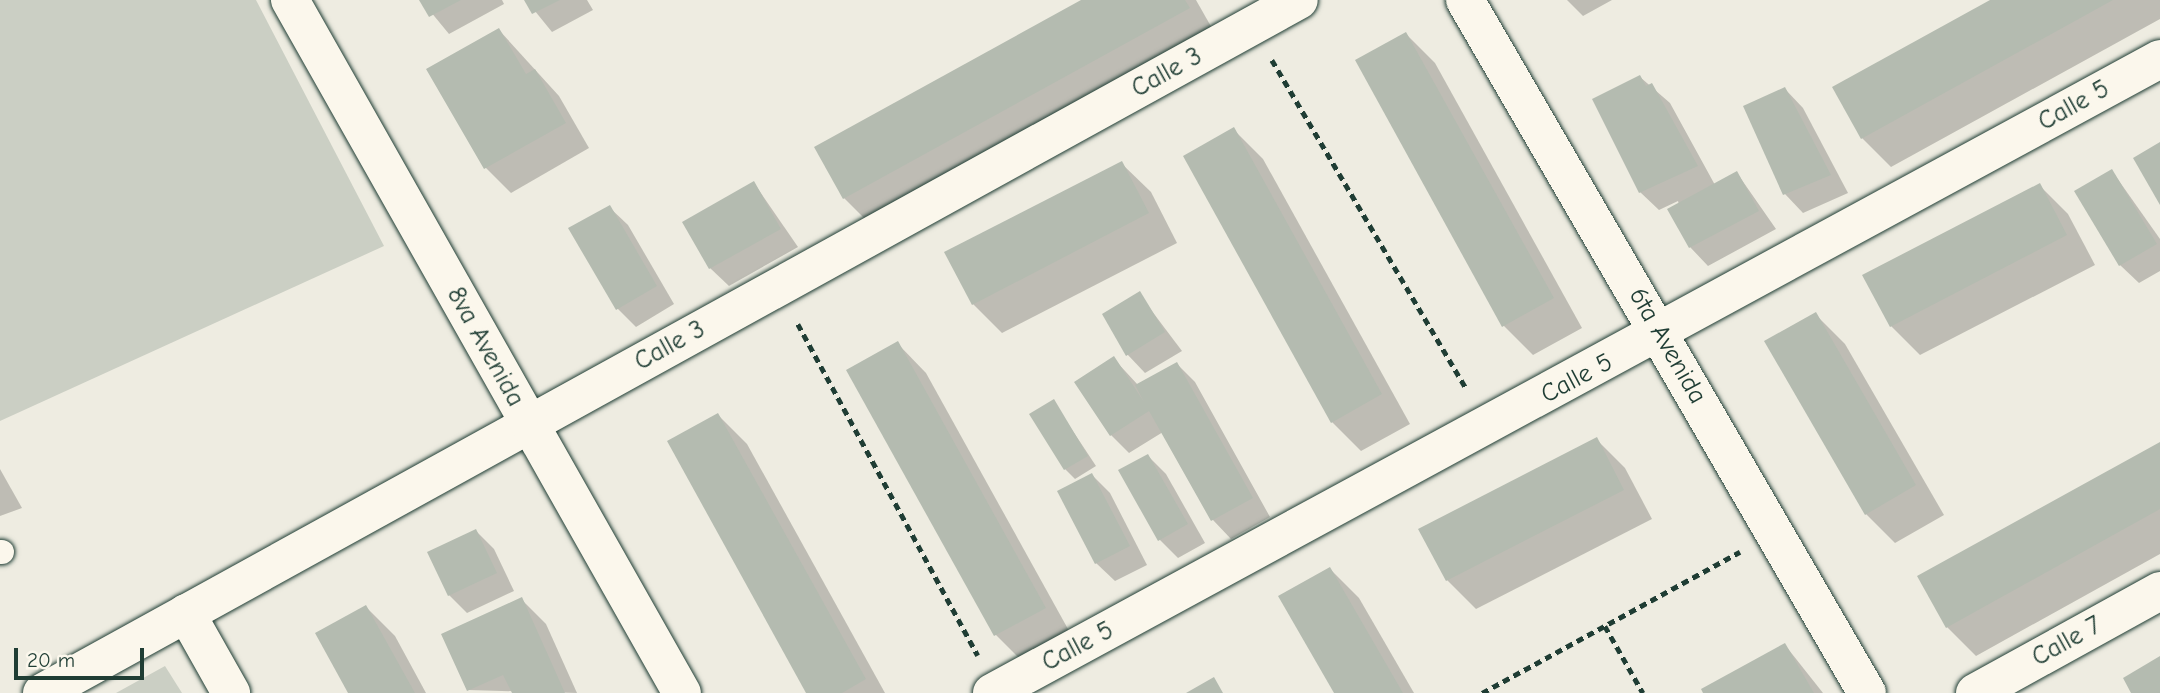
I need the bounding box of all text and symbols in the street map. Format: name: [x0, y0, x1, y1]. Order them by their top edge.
street label: Calle 3: [1126, 41, 1208, 105]
street label: Calle 5: [2033, 74, 2115, 138]
street label: 8va Avenida: [439, 282, 531, 412]
street label: 6ta Avenida: [1621, 282, 1713, 410]
street label: Calle 3: [629, 314, 711, 378]
street label: Calle 5: [1536, 347, 1618, 411]
street label: Calle 7: [2027, 610, 2107, 674]
street label: Calle 5: [1037, 615, 1119, 679]
scale bar: [18, 634, 147, 678]
text: 20 m: [27, 648, 75, 672]

